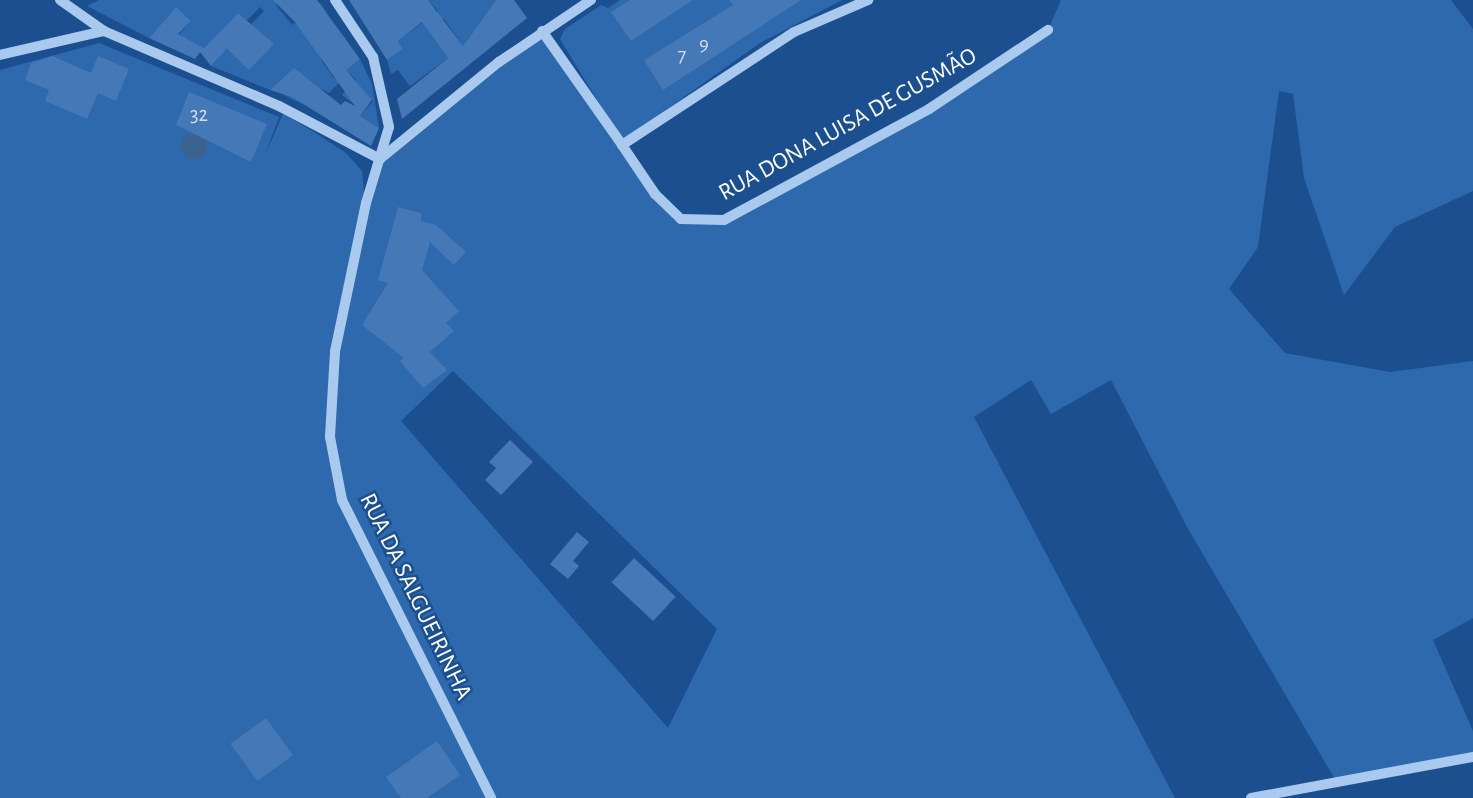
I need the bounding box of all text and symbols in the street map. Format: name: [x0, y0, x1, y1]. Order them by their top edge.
house number: 9: [699, 31, 709, 57]
street label: RUA DONA LUISA DE GUSMÃO: [714, 42, 982, 208]
house number: 7: [678, 43, 686, 69]
house number: 32: [190, 102, 208, 128]
street label: RUA DA SALGUEIRINHA: [352, 489, 478, 705]

